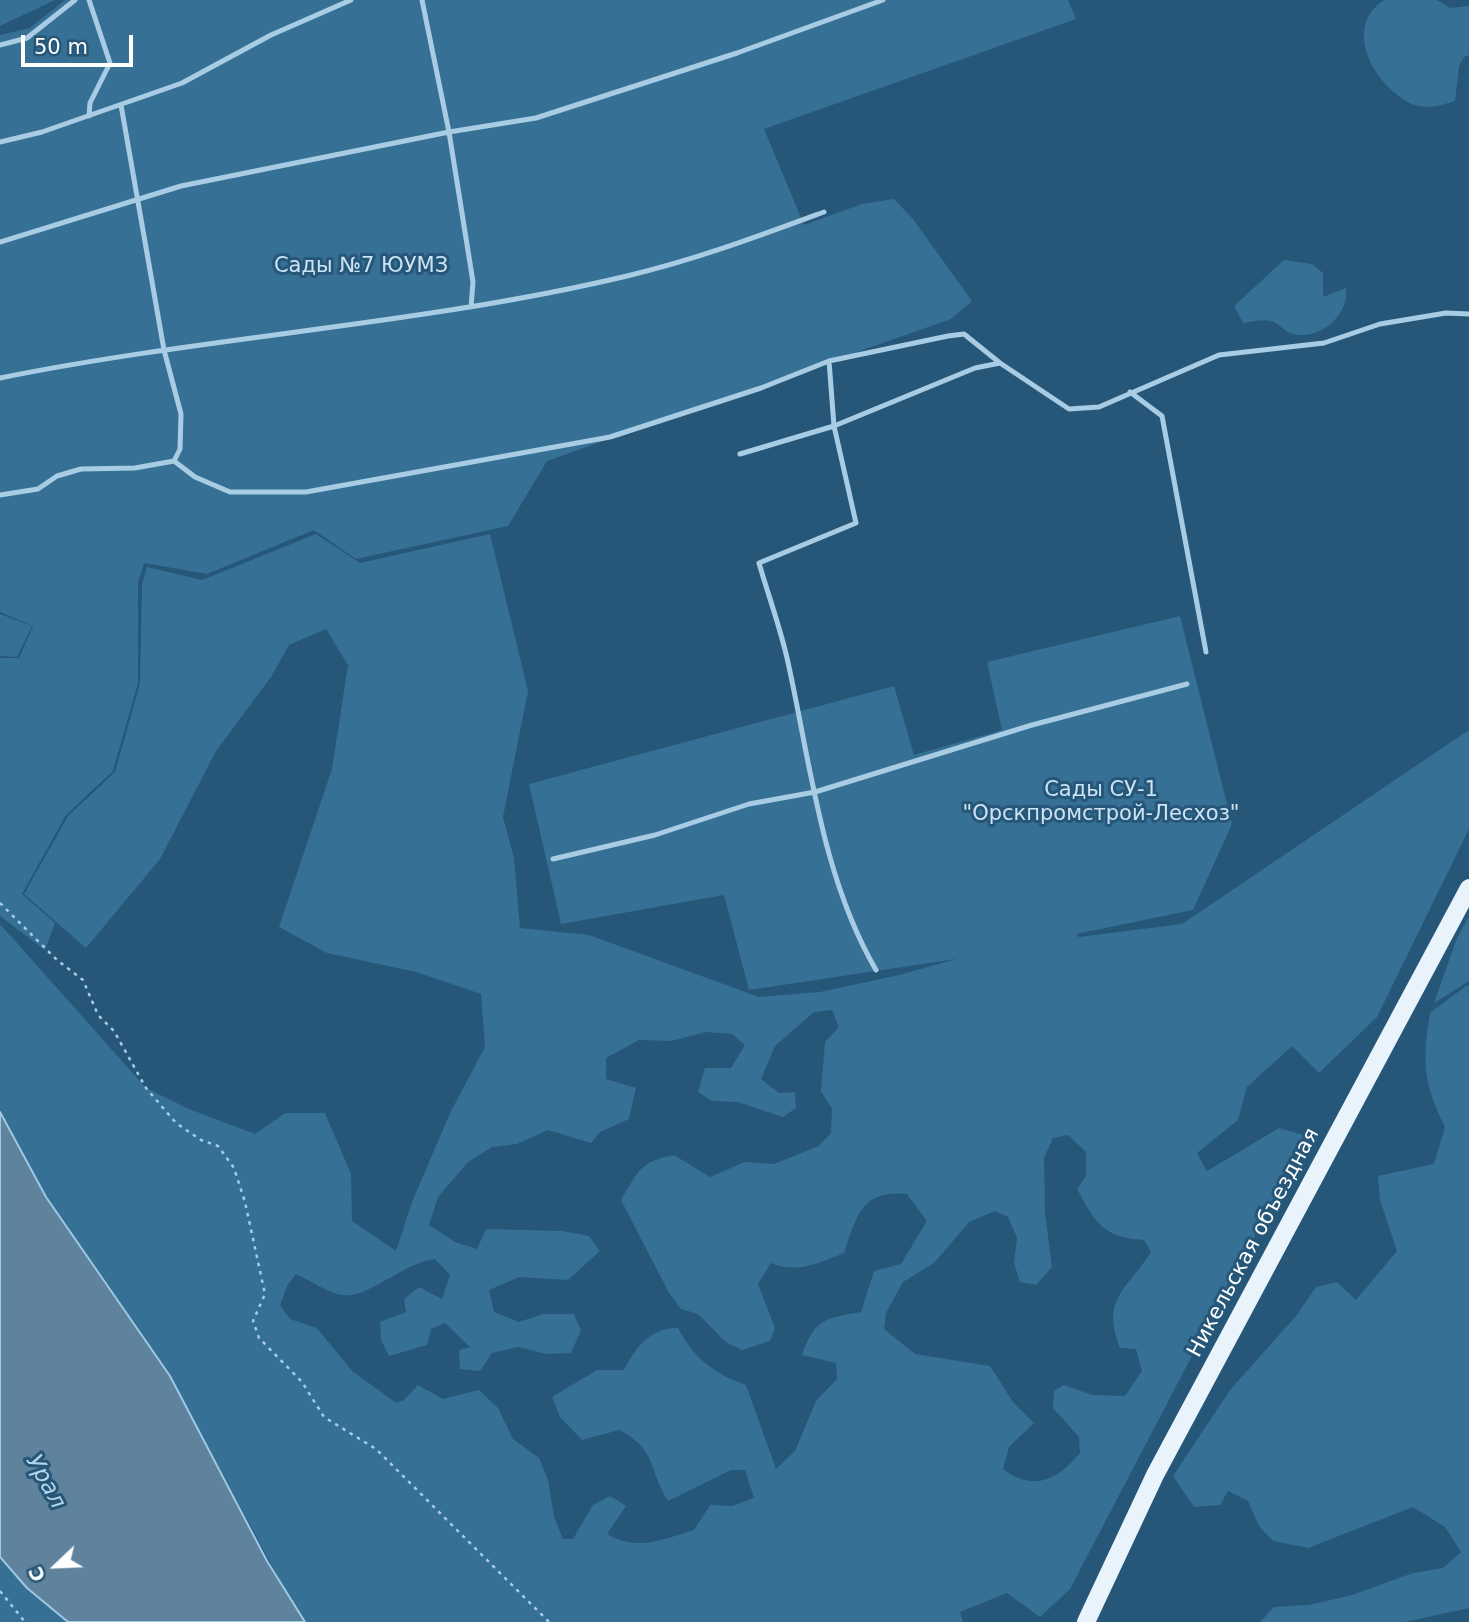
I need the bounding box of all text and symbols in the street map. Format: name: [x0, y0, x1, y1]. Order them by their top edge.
scale bar: [24, 21, 136, 65]
text: 50 m: [34, 35, 88, 59]
park label: Сады №7 ЮУМЗ: [274, 254, 448, 280]
park label: Сады СУ-1 "Орскпромстрой-Лесхоз": [962, 778, 1240, 828]
street label: Никельская объездная: [1183, 1124, 1325, 1362]
water label: Урал: [19, 1450, 71, 1514]
north arrow: [21, 1531, 91, 1601]
text: С: [24, 1563, 50, 1585]

